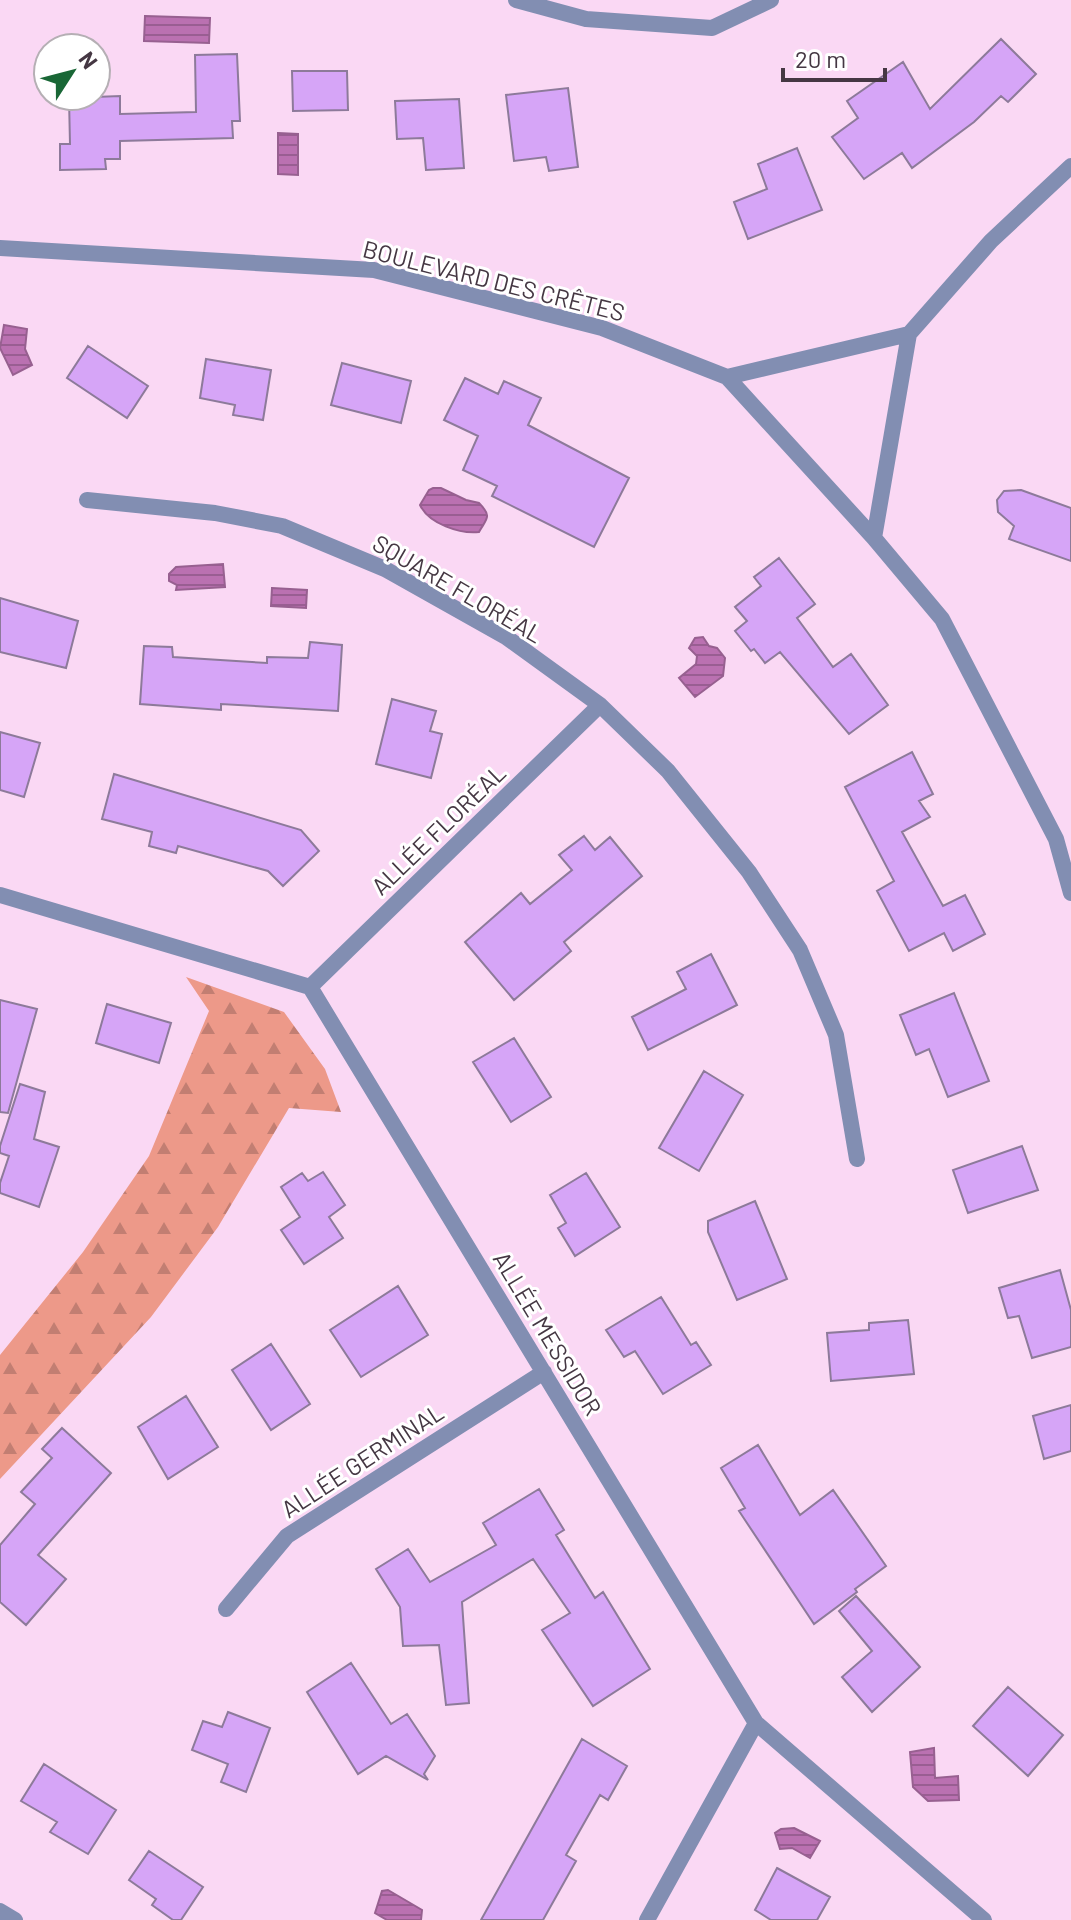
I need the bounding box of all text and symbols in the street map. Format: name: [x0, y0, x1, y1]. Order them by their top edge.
north arrow: [32, 32, 112, 112]
scale bar: [783, 32, 885, 82]
text: 20 m: [795, 44, 846, 73]
text: N: [74, 46, 104, 73]
street label: BOULEVARD DES CRÊTES: [360, 233, 628, 327]
street label: SQUARE FLORÉAL: [368, 528, 548, 648]
street label: ALLÉE FLORÉAL: [365, 758, 511, 900]
street label: ALLÉE MESSIDOR: [488, 1246, 608, 1420]
street label: ALLÉE GERMINAL: [276, 1397, 448, 1523]

